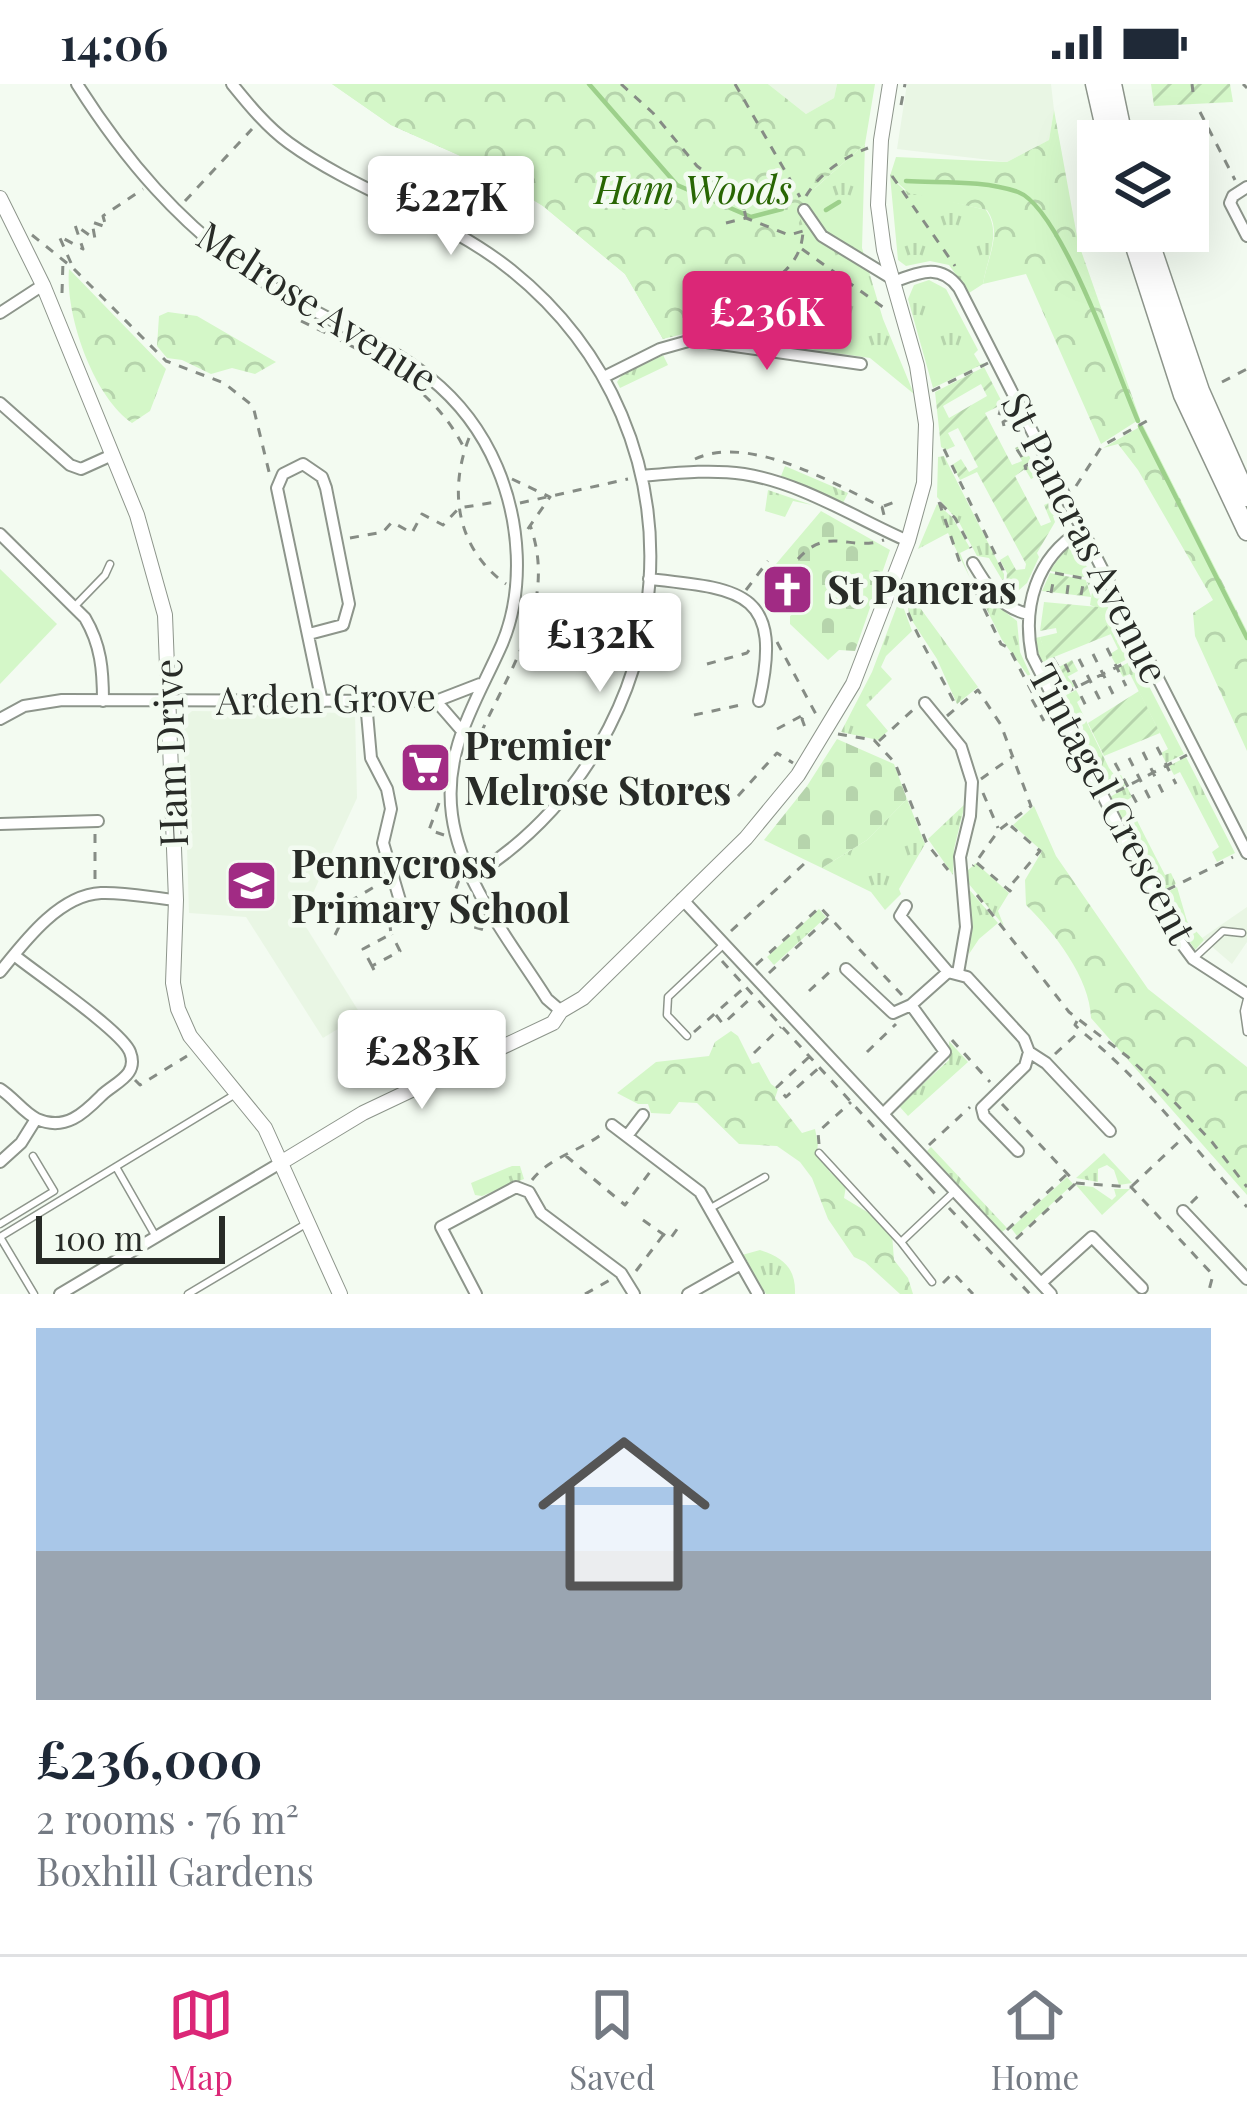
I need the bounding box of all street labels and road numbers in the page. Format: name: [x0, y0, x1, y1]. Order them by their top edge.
street label: Melrose Avenue: [188, 208, 448, 402]
street label: St Pancras Avenue: [991, 383, 1182, 691]
street label: Tintagel Crescent: [1018, 654, 1210, 953]
street label: Ham Drive: [140, 658, 198, 848]
street label: Arden Grove: [214, 669, 436, 725]

